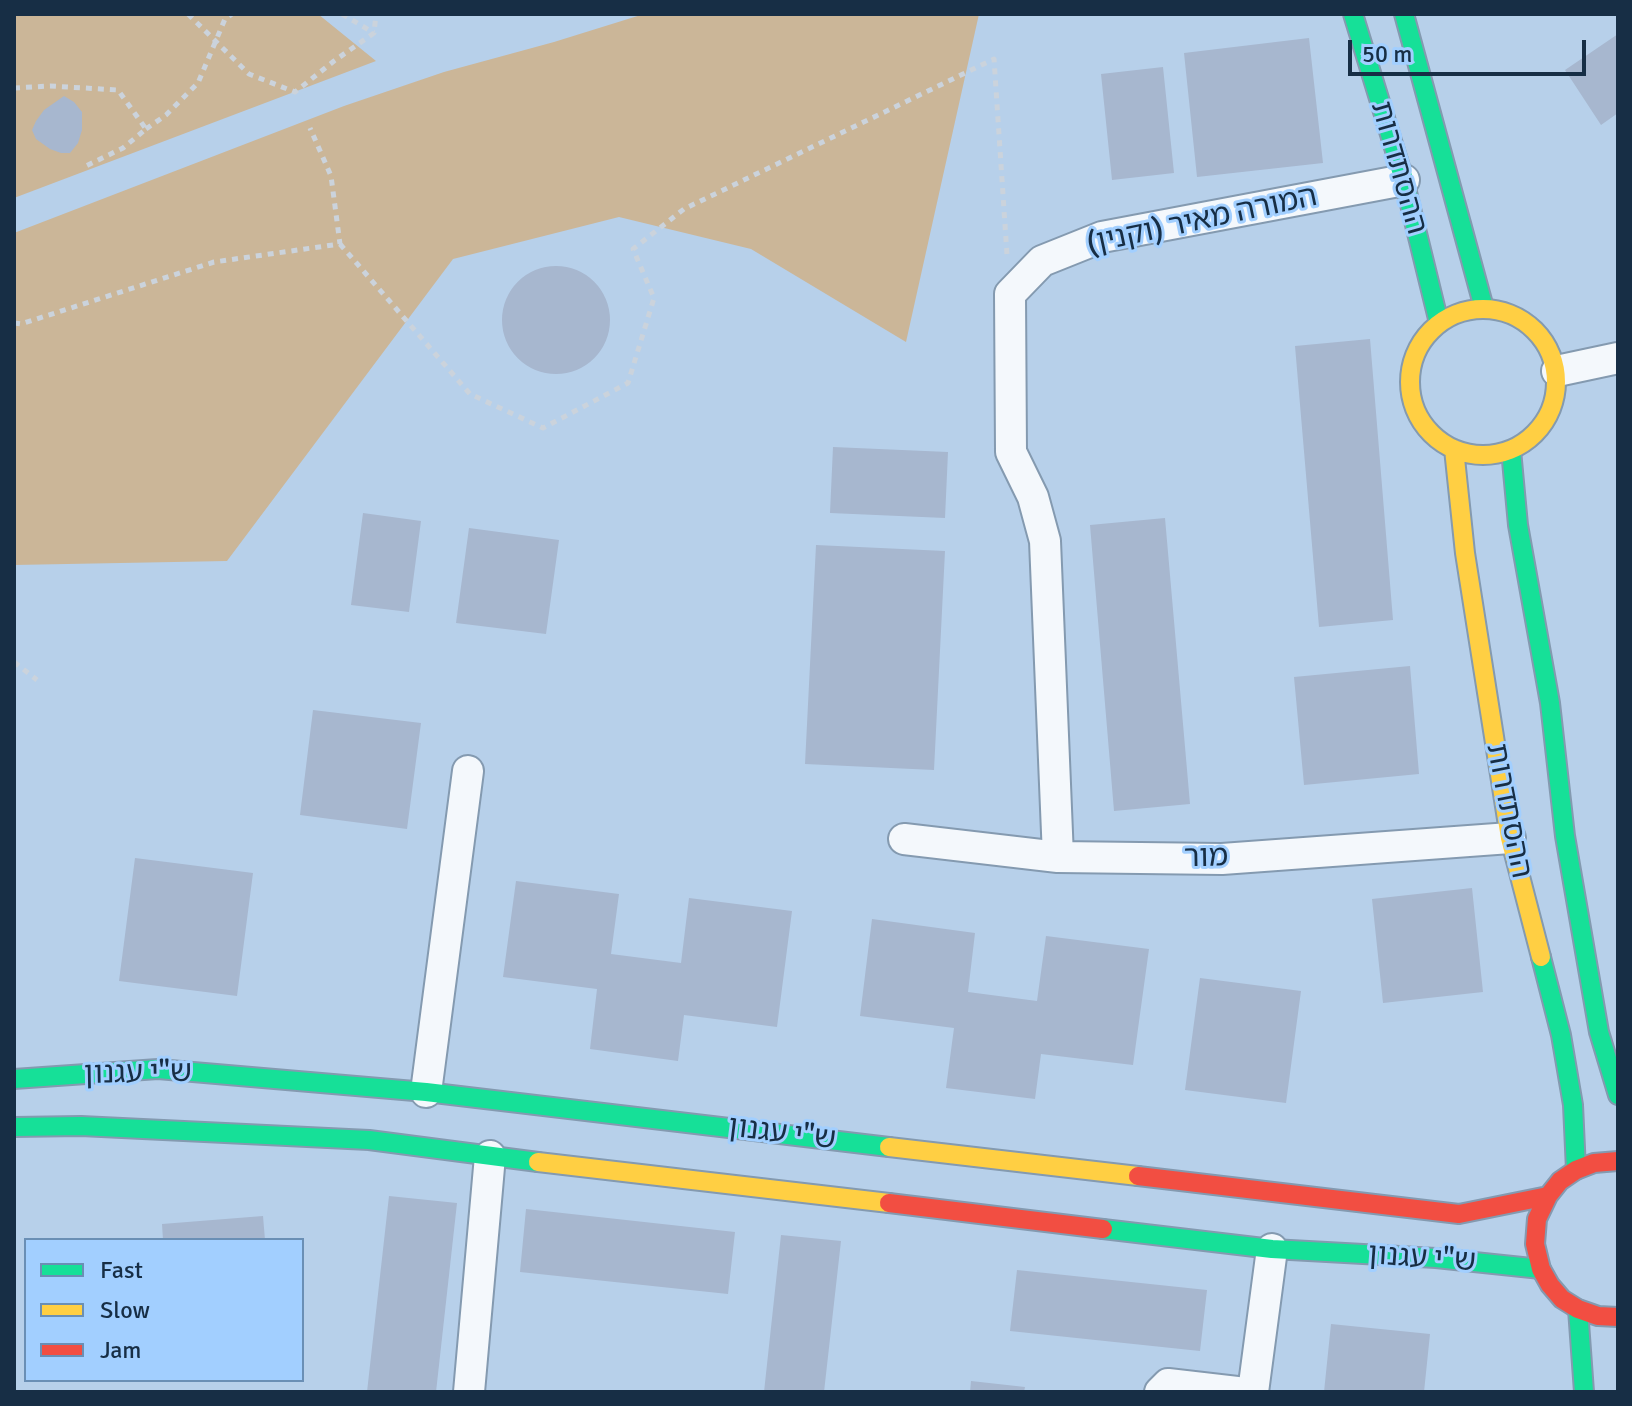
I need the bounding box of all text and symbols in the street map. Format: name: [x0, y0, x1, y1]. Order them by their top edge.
scale bar: [1352, 24, 1590, 74]
text: 50 m: [1362, 39, 1412, 69]
street label: ההסתדרות: [1362, 97, 1434, 239]
street label: המורה מאיר (וקנין): [1084, 179, 1320, 263]
street label: ההסתדרות: [1477, 741, 1539, 881]
street label: מור: [1184, 840, 1228, 876]
street label: ש"י עגנון: [84, 1055, 192, 1093]
street label: ש"י עגנון: [726, 1110, 838, 1158]
street label: ש"י עגנון: [1367, 1237, 1477, 1281]
legend: [24, 1238, 304, 1382]
text: Fast: [100, 1255, 143, 1285]
text: Slow: [100, 1295, 150, 1325]
text: Jam: [100, 1335, 141, 1365]

